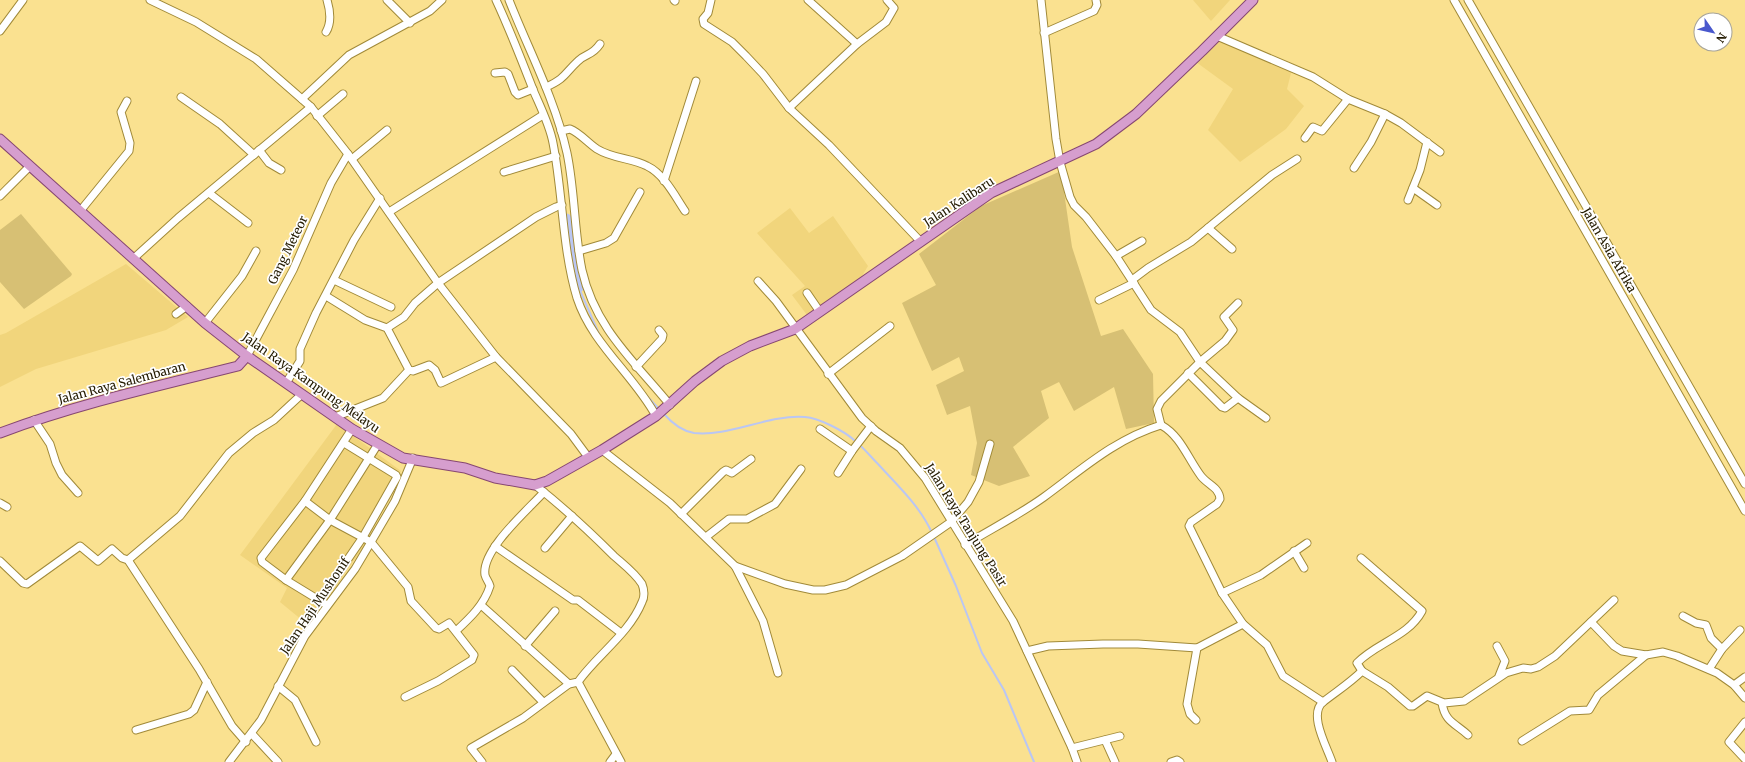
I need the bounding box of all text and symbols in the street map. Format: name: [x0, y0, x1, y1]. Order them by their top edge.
north arrow: [1693, 12, 1733, 52]
text: N: [1713, 30, 1730, 45]
street label: Jalan Kalibaru: [920, 173, 997, 230]
street label: Jalan Asia Afrika: [1579, 204, 1640, 295]
street label: Gang Meteor: [265, 213, 311, 286]
street label: Jalan Raya Kampung Melayu: [239, 329, 383, 436]
street label: Jalan Raya Salembaran: [56, 358, 187, 407]
street label: Jalan Raya Tanjung Pasir: [922, 459, 1011, 590]
street label: Jalan Haji Mushonif: [276, 554, 353, 658]

